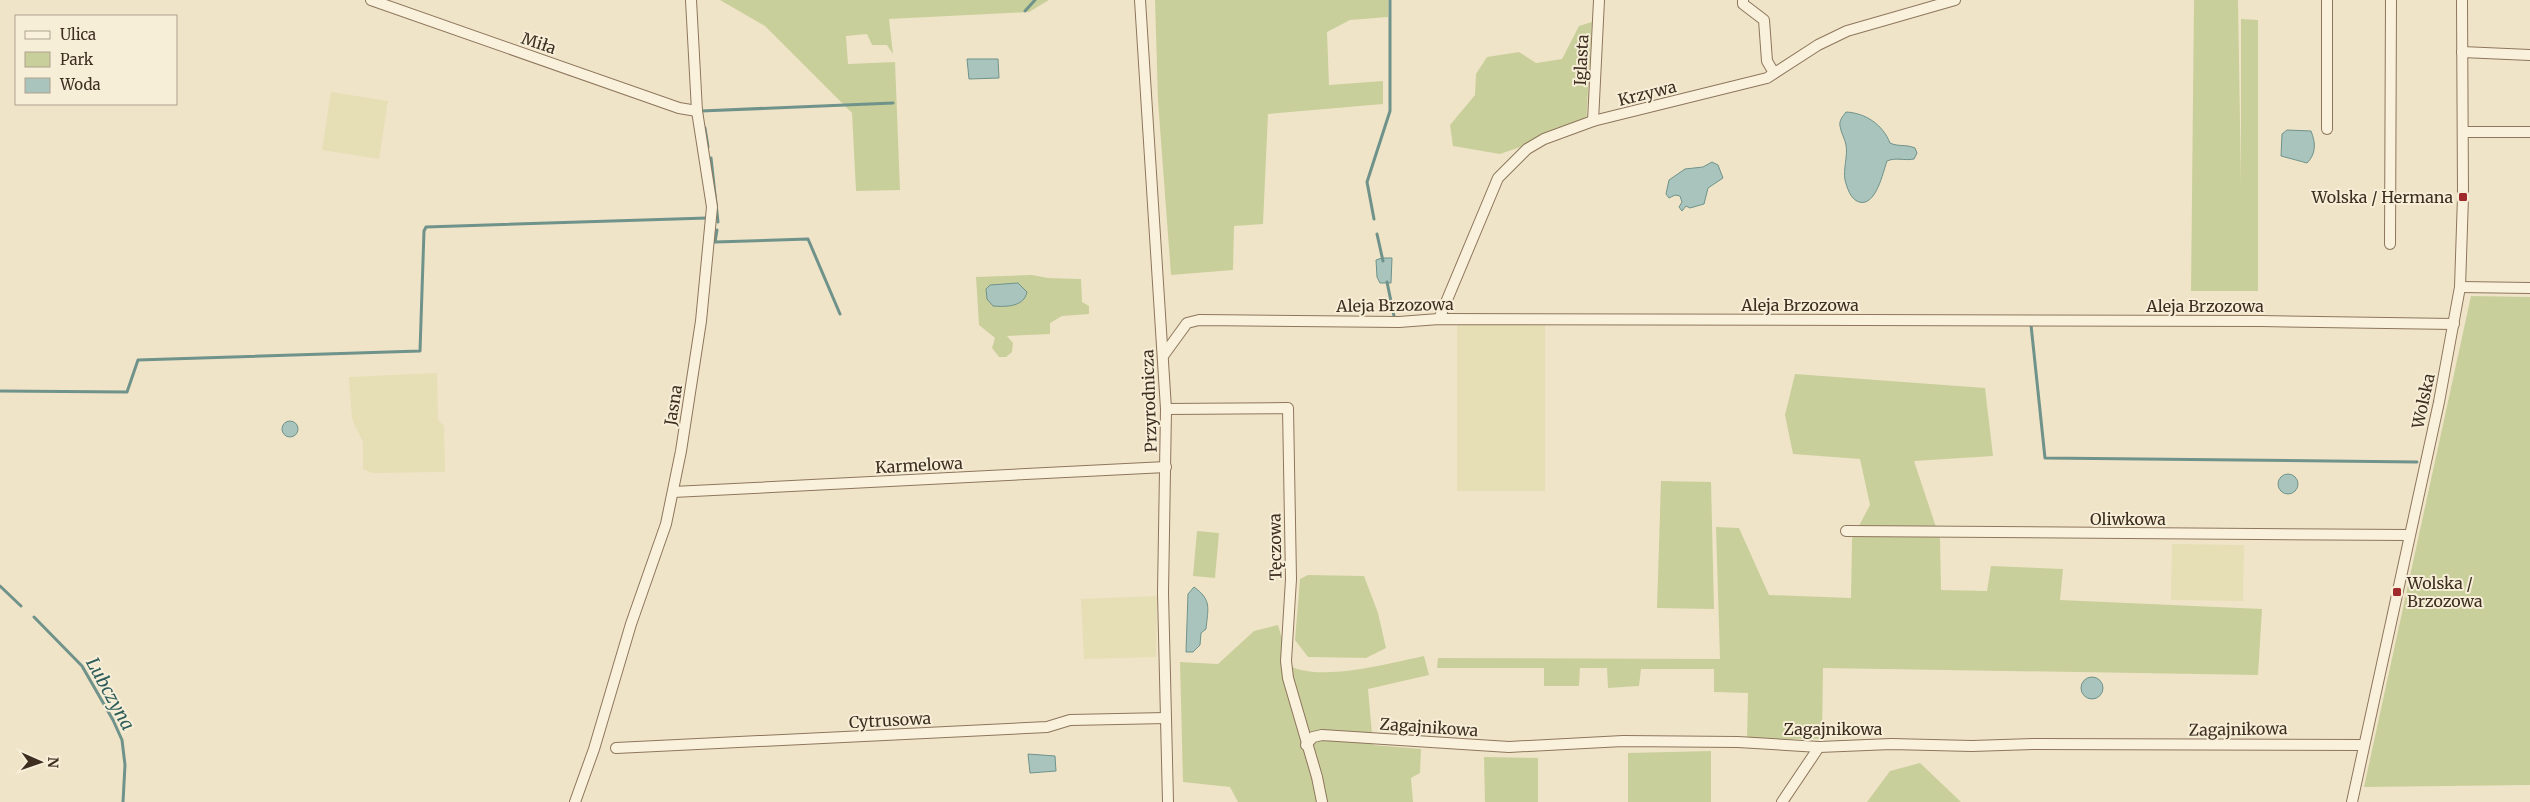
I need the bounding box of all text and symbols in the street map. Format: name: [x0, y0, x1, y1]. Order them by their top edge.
legend: [15, 15, 178, 105]
text: Ulica: [60, 25, 96, 44]
street label: Miła: [519, 28, 559, 58]
street label: Iglasta: [1570, 33, 1592, 86]
text: Park: [60, 50, 94, 69]
text: Woda: [59, 75, 101, 94]
street label: Krzywa: [1616, 76, 1679, 110]
place label: Wolska / Hermana: [2311, 187, 2453, 207]
marker: Wolska / Hermana: [2457, 191, 2469, 203]
street label: Aleja Brzozowa: [1335, 294, 1454, 316]
street label: Aleja Brzozowa: [1740, 295, 1859, 315]
street label: Aleja Brzozowa: [2145, 296, 2264, 316]
street label: Przyrodnicza: [1137, 349, 1161, 453]
street label: Wolska: [2407, 371, 2439, 431]
street label: Jasna: [660, 383, 686, 428]
street label: Karmelowa: [875, 453, 964, 477]
street label: Oliwkowa: [2090, 509, 2166, 529]
street label: Tęczowa: [1264, 513, 1286, 581]
place label: Wolska / Brzozowa: [2406, 573, 2483, 611]
marker: Wolska / Brzozowa: [2391, 586, 2403, 598]
water label: Lubczyna: [81, 653, 140, 734]
street label: Cytrusowa: [848, 708, 932, 732]
street label: Zagajnikowa: [1379, 714, 1479, 740]
street label: Zagajnikowa: [2188, 718, 2288, 740]
street label: Zagajnikowa: [1784, 719, 1883, 739]
north arrow: [15, 737, 65, 787]
text: N: [44, 757, 62, 768]

